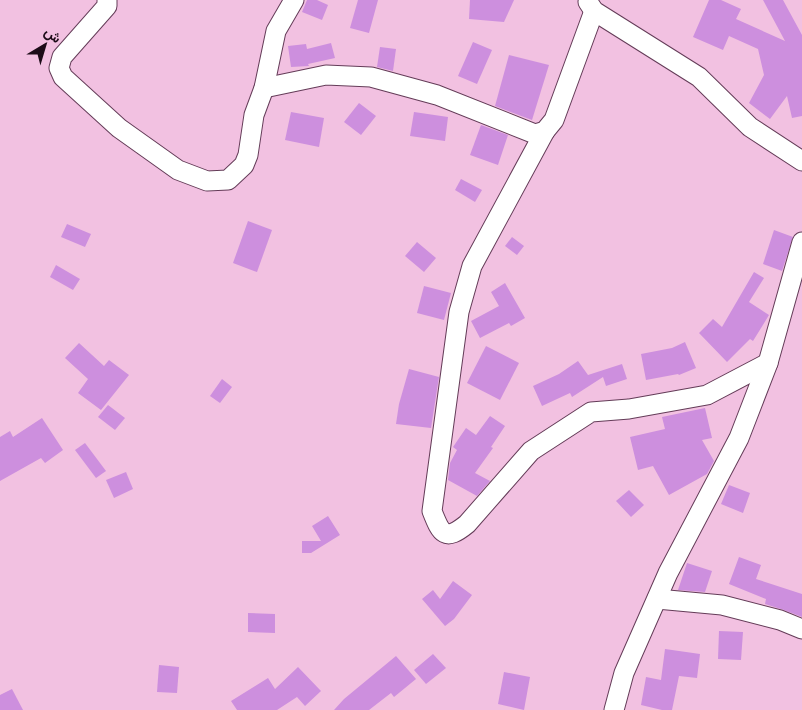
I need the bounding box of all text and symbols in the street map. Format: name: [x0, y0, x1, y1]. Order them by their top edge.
north arrow: [20, 20, 70, 70]
text: ش: [41, 23, 65, 47]

